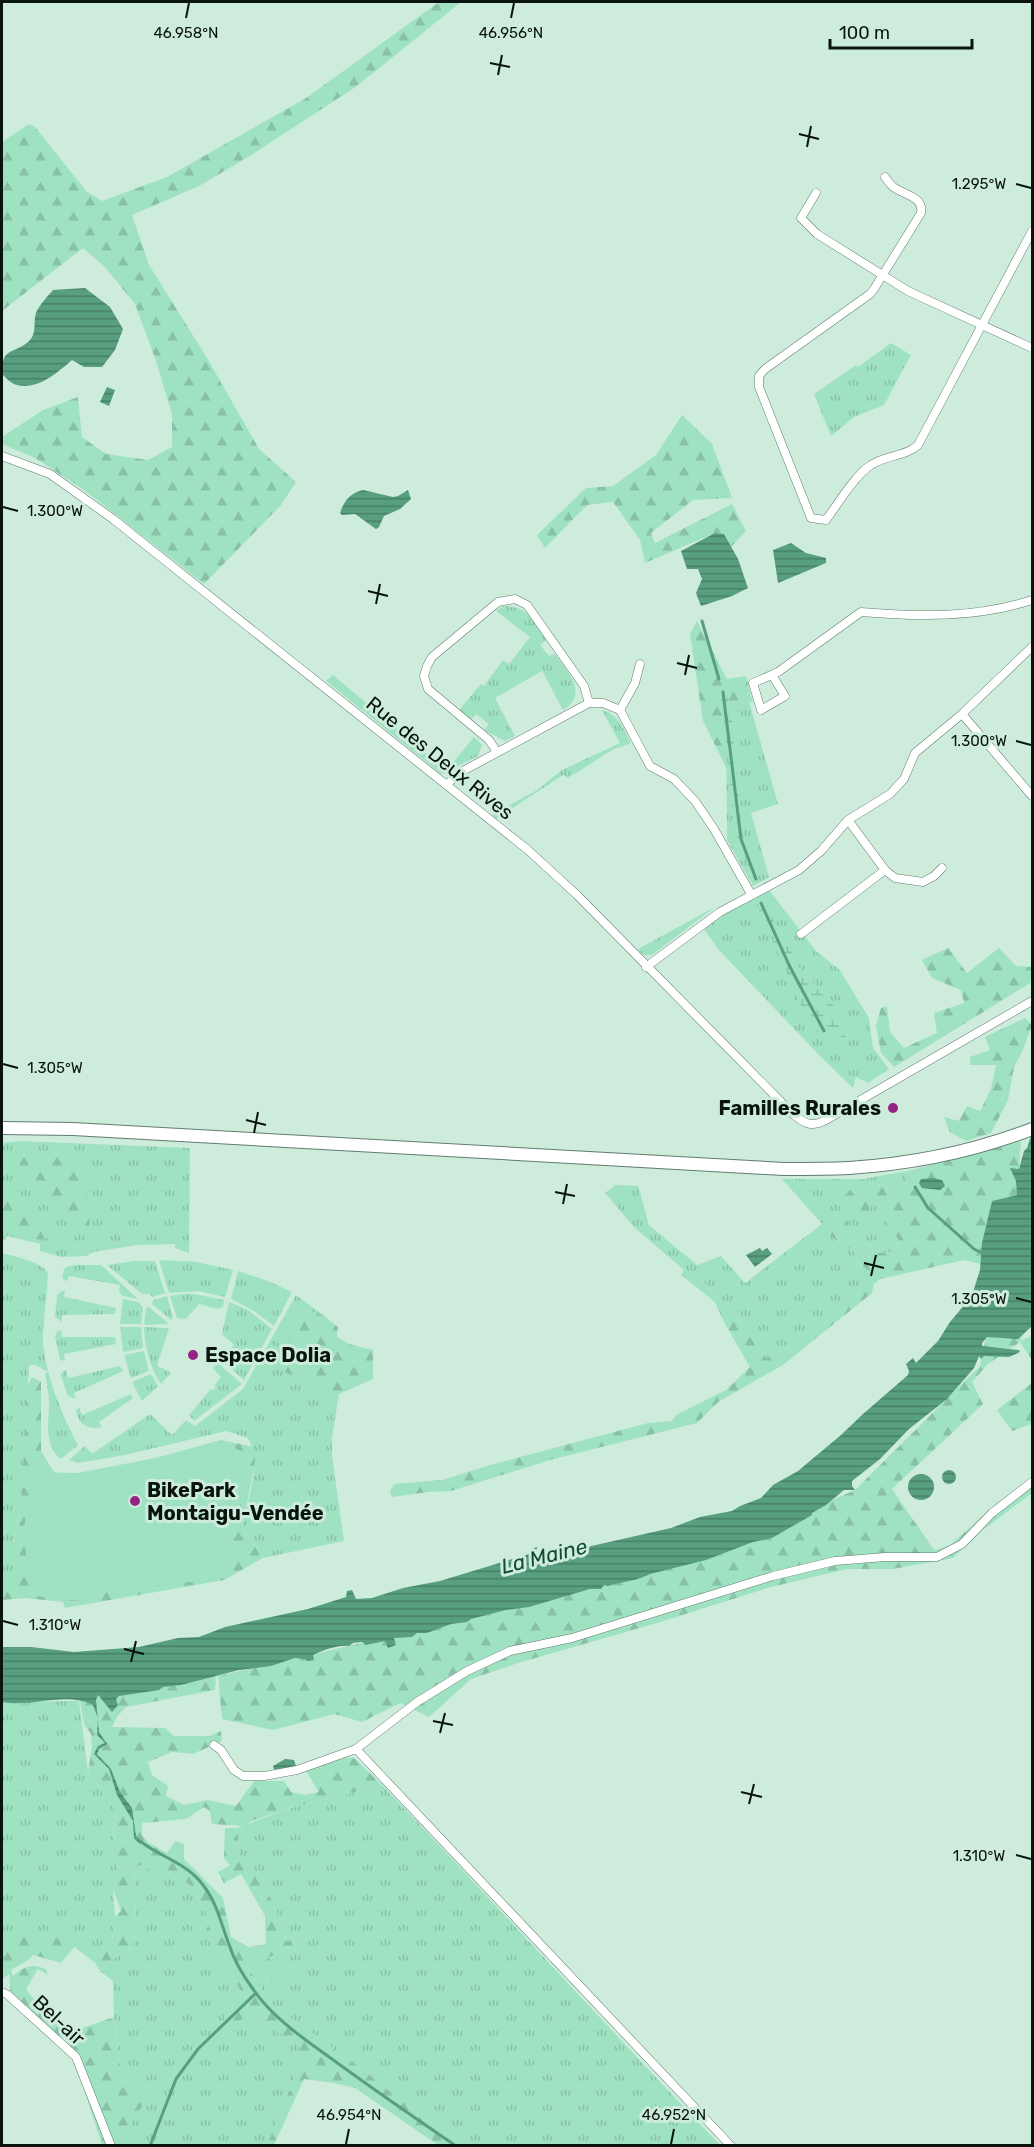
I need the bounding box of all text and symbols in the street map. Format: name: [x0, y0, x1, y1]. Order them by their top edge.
scale bar: [830, 12, 972, 50]
text: 100 m: [839, 22, 890, 44]
text: 46.958°N: [153, 24, 219, 42]
text: 46.956°N: [479, 24, 543, 42]
text: 1.295°W: [952, 175, 1006, 193]
text: 1.300°W: [27, 502, 83, 520]
street label: Rue des Deux Rives: [362, 691, 518, 825]
text: 1.300°W: [951, 732, 1007, 750]
text: 1.305°W: [27, 1059, 83, 1077]
place label: Familles Rurales: [719, 1096, 881, 1120]
marker: Familles Rurales: [886, 1101, 900, 1115]
text: 1.305°W: [951, 1290, 1007, 1308]
place label: Espace Dolia: [205, 1343, 331, 1367]
marker: Espace Dolia: [186, 1348, 200, 1362]
place label: BikePark Montaigu-Vendée: [147, 1478, 324, 1525]
marker: BikePark Montaigu-Vendée: [128, 1494, 142, 1508]
water label: La Maine: [498, 1533, 590, 1579]
text: 1.310°W: [29, 1616, 81, 1634]
text: 1.310°W: [953, 1847, 1005, 1865]
street label: Bel-air: [28, 1990, 90, 2050]
text: 46.954°N: [317, 2106, 381, 2124]
text: 46.952°N: [642, 2106, 706, 2124]

